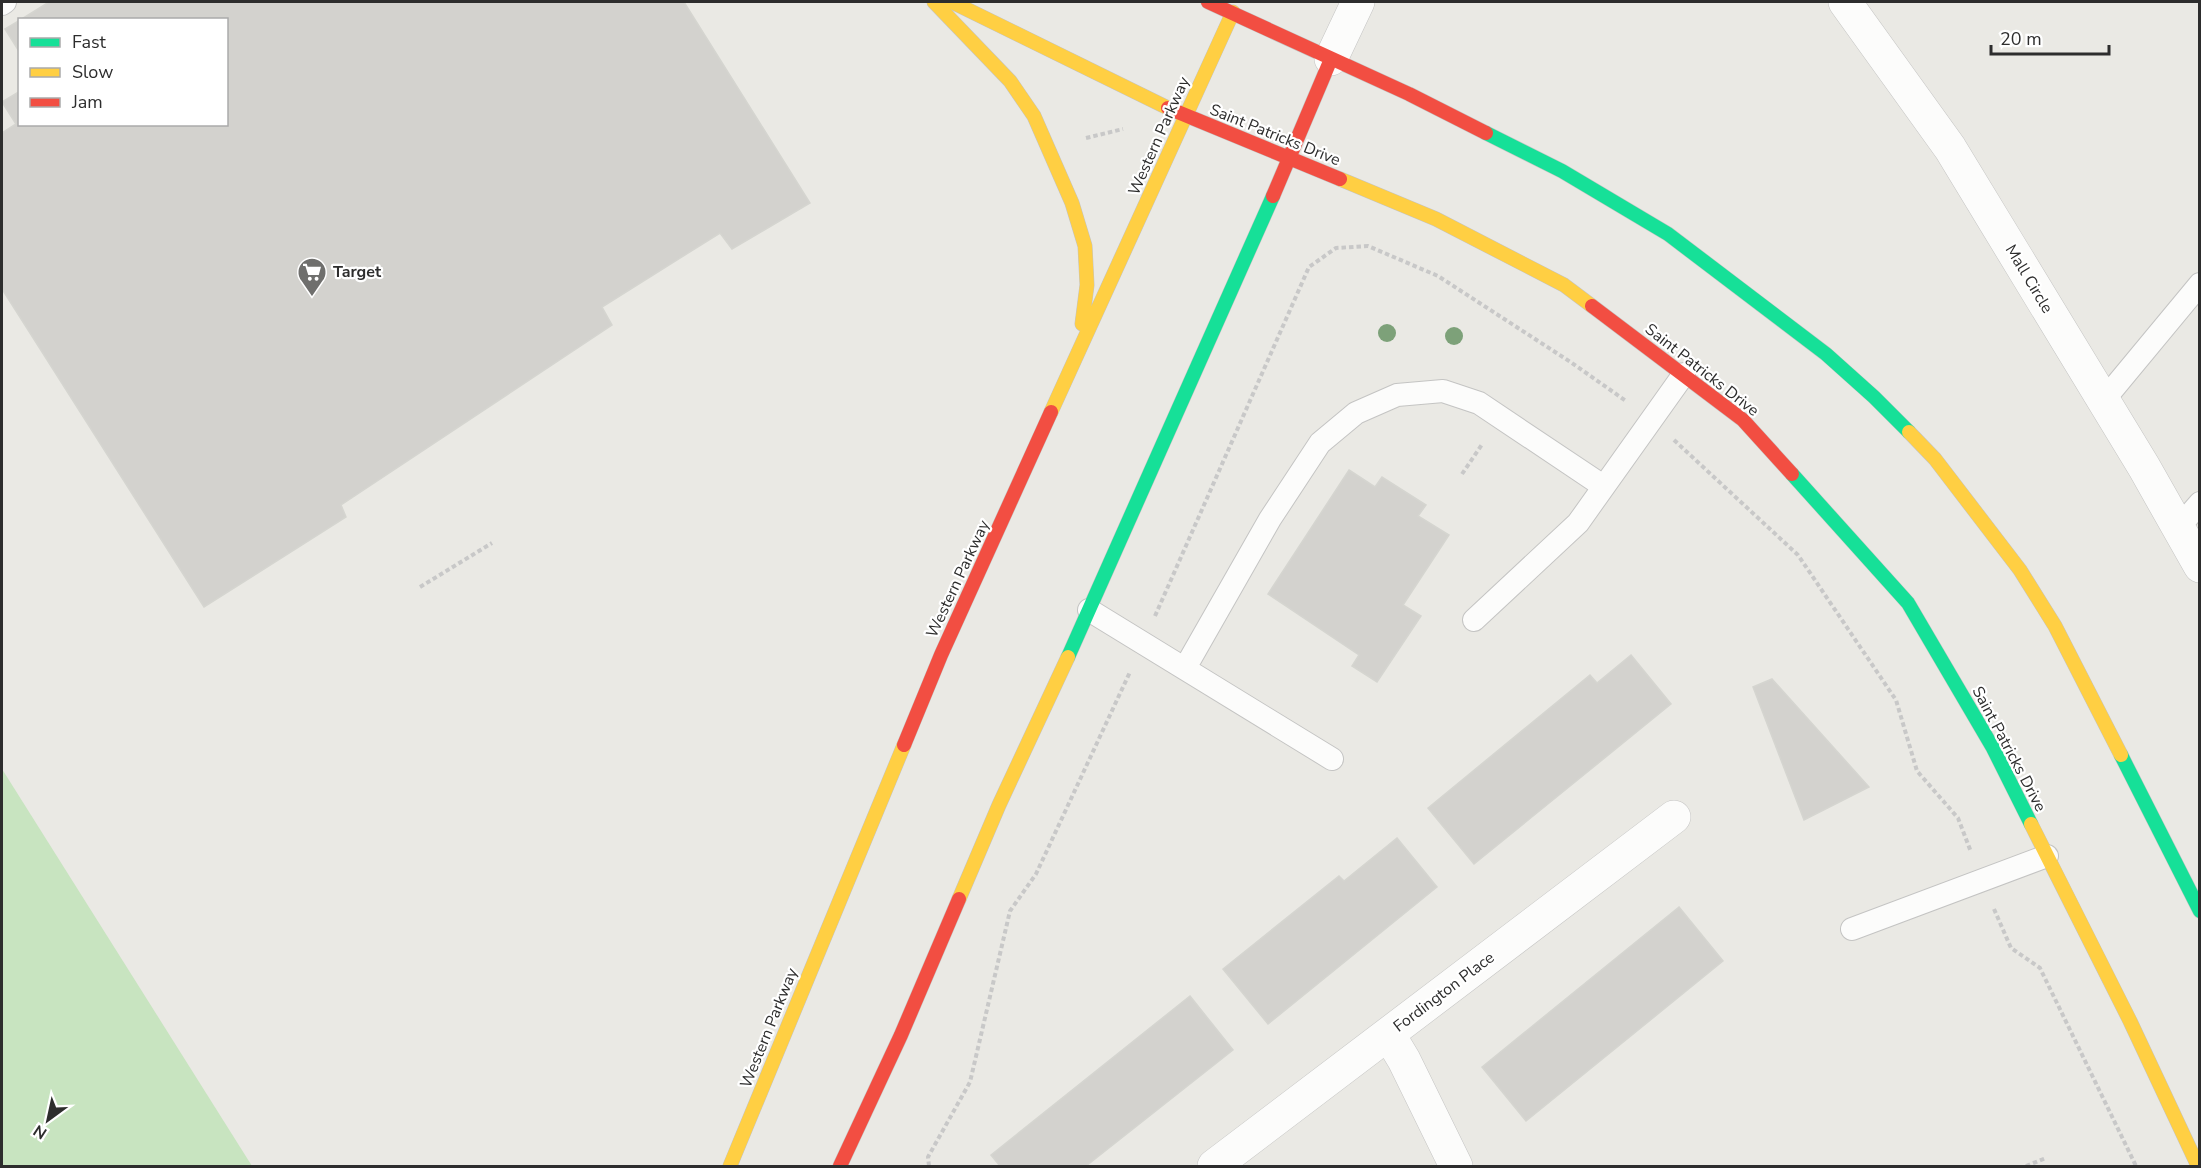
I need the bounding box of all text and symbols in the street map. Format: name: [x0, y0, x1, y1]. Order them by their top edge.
legend: [18, 18, 228, 126]
scale bar: [1991, 18, 2110, 56]
text: 20 m: [2000, 27, 2042, 51]
text: Fast: [72, 30, 107, 54]
text: Slow: [72, 60, 113, 84]
street label: Western Parkway: [1123, 73, 1195, 199]
text: Jam: [71, 90, 103, 114]
street label: Saint Patricks Drive: [1206, 99, 1344, 171]
street label: Mall Circle: [2000, 241, 2058, 317]
supermarket icon: Target: [296, 256, 328, 298]
place label: Target: [333, 261, 382, 283]
street label: Saint Patricks Drive: [1640, 319, 1764, 421]
street label: Western Parkway: [921, 516, 995, 641]
street label: Saint Patricks Drive: [1967, 682, 2051, 816]
street label: Fordington Place: [1389, 947, 1499, 1037]
street label: Western Parkway: [735, 964, 803, 1091]
north arrow: [18, 1090, 78, 1150]
text: N: [29, 1119, 51, 1144]

